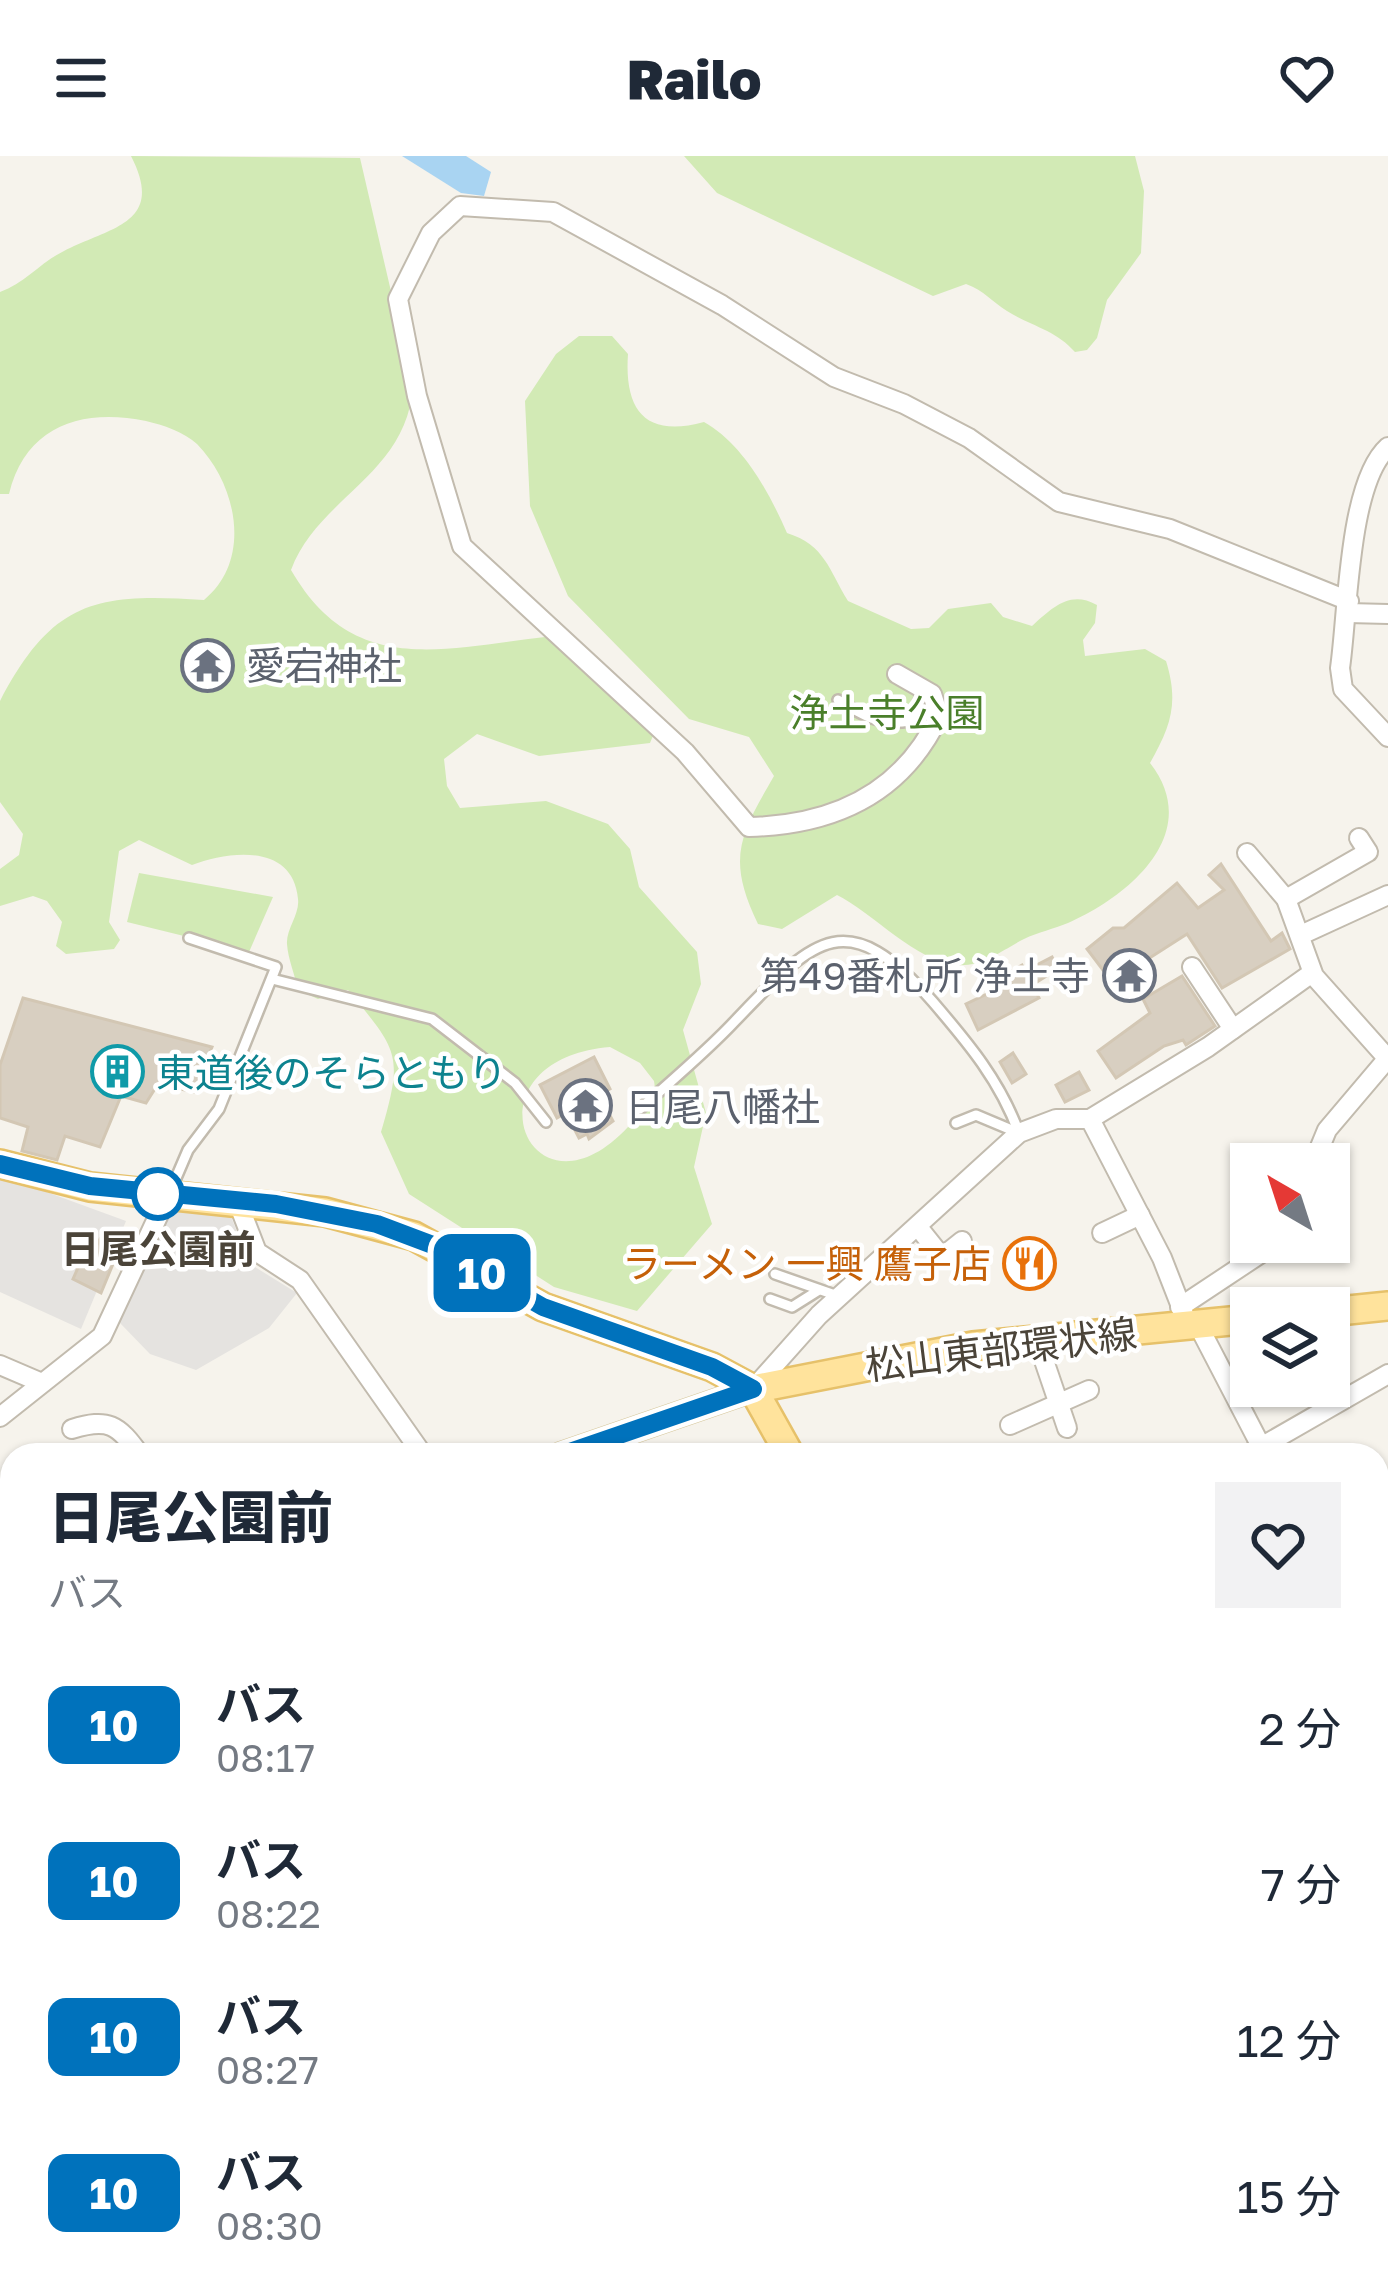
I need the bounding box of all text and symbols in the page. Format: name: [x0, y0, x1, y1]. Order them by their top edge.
icon: menu: [48, 45, 114, 111]
icon: heart: [1274, 45, 1340, 111]
text: Railo: [627, 46, 761, 111]
temple icon: 愛宕神社: [179, 637, 235, 693]
place label: 愛宕神社: [246, 642, 402, 689]
park label: 浄土寺公園: [789, 689, 985, 736]
temple icon: 第49番札所 浄土寺: [1101, 947, 1157, 1003]
place label: 第49番札所 浄土寺: [760, 952, 1090, 999]
building icon: 東道後のそらともり: [89, 1044, 145, 1100]
place label: 東道後のそらともり: [156, 1049, 507, 1096]
temple icon: 日尾八幡社: [558, 1078, 614, 1134]
place label: 日尾八幡社: [625, 1083, 820, 1130]
north arrow: [1230, 1143, 1350, 1263]
map controls: [1230, 1143, 1350, 1407]
marker: 日尾公園前: [133, 1169, 183, 1219]
place label: 日尾公園前: [60, 1225, 256, 1272]
line badge: 10: [428, 1234, 536, 1312]
restaurant icon: ラーメン 一興 鷹子店: [1002, 1235, 1058, 1291]
place label: ラーメン 一興 鷹子店: [622, 1240, 991, 1287]
text: 10: [458, 1248, 506, 1298]
button: layers: [1230, 1287, 1350, 1407]
street label: 松山東部環状線: [863, 1309, 1139, 1389]
text: 日尾公園前: [48, 1482, 333, 1551]
button: heart: [1215, 1482, 1341, 1608]
text: バス: [48, 1569, 126, 1616]
text: バス: [216, 1677, 306, 1731]
text: 10: [90, 1700, 138, 1750]
text: 2 分: [1259, 1701, 1341, 1755]
text: 08:17: [216, 1734, 315, 1781]
text: バス: [216, 1833, 306, 1887]
text: 10: [90, 1856, 138, 1906]
text: 7 分: [1261, 1857, 1341, 1911]
text: 08:22: [216, 1890, 321, 1937]
text: バス: [216, 1989, 306, 2043]
text: 10: [90, 2012, 138, 2062]
text: 12 分: [1237, 2013, 1341, 2067]
text: 08:27: [216, 2046, 319, 2093]
text: バス: [216, 2145, 306, 2199]
text: 10: [90, 2168, 138, 2218]
text: 15 分: [1237, 2169, 1341, 2223]
text: 08:30: [216, 2202, 323, 2249]

